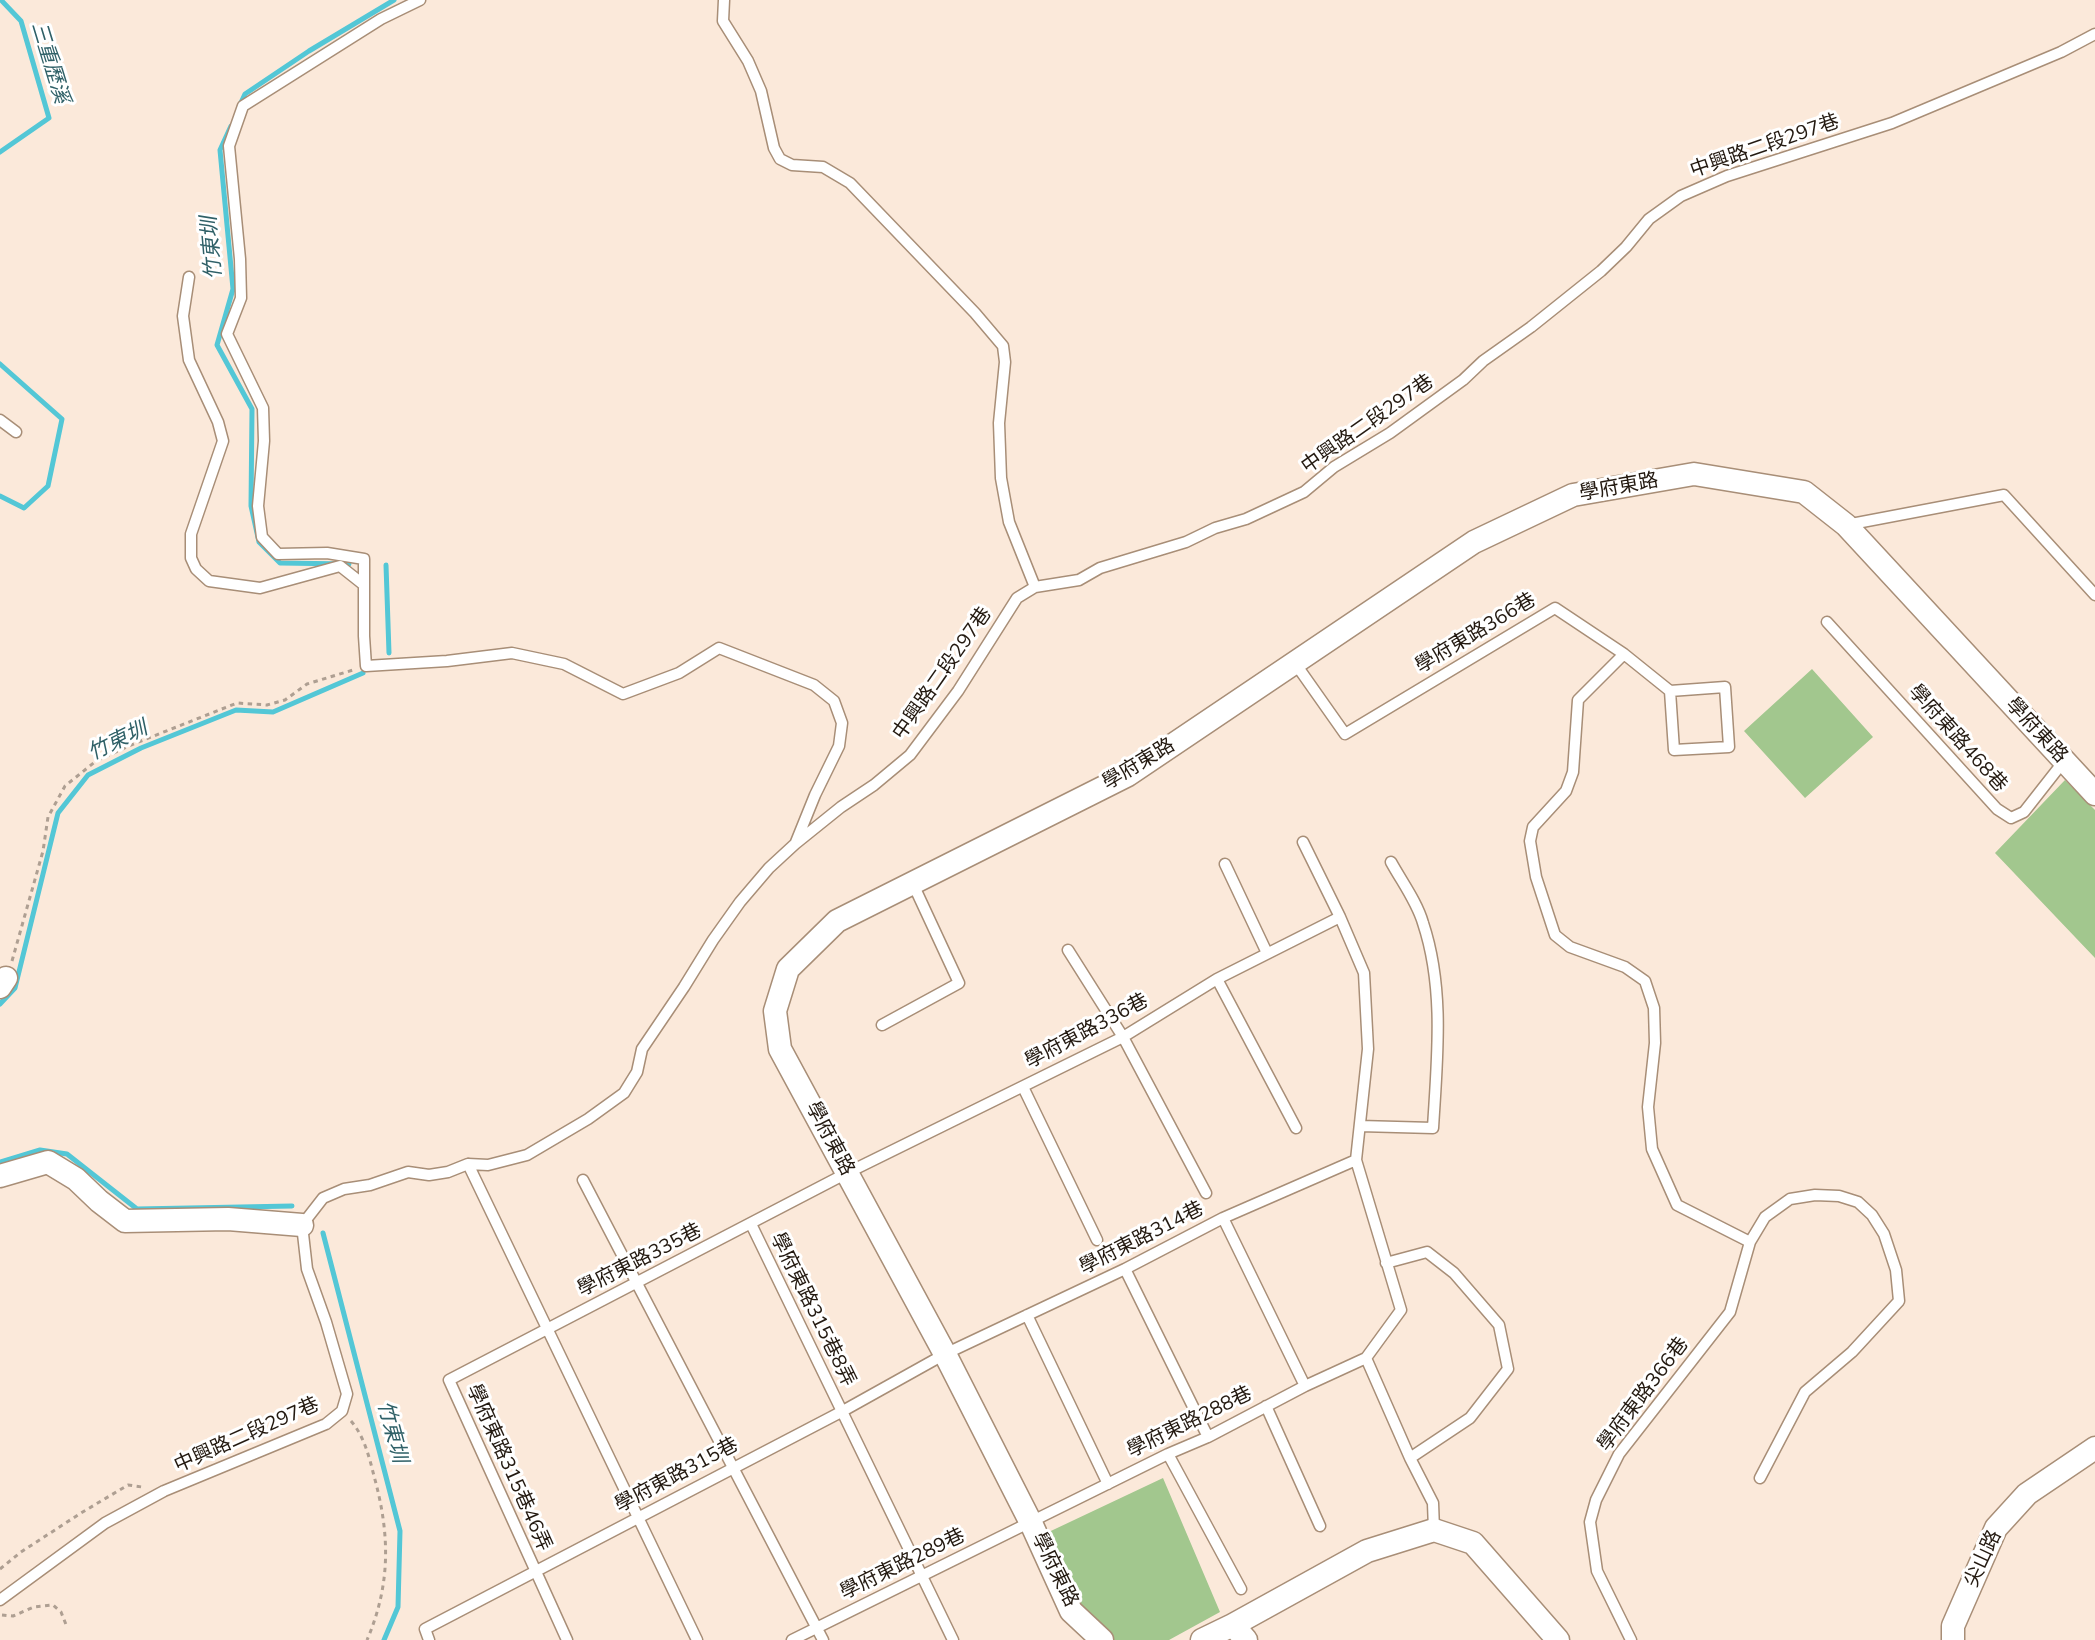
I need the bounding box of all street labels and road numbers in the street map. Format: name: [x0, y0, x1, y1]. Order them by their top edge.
street label: 中興路二段297巷: [1687, 110, 1843, 184]
street label: 中興路二段297巷: [1297, 370, 1439, 480]
street label: 學府東路: [1578, 469, 1660, 507]
street label: 學府東路366巷: [1412, 589, 1540, 679]
street label: 中興路二段297巷: [888, 603, 998, 745]
street label: 學府東路468巷: [1903, 680, 2011, 798]
street label: 學府東路: [2000, 694, 2072, 768]
street label: 學府東路: [1099, 734, 1179, 796]
street label: 學府東路336巷: [1021, 989, 1153, 1075]
street label: 學府東路: [800, 1098, 858, 1180]
street label: 學府東路314巷: [1076, 1197, 1208, 1281]
street label: 學府東路335巷: [574, 1219, 706, 1303]
street label: 學府東路315巷8弄: [764, 1229, 860, 1391]
street label: 學府東路366巷: [1593, 1333, 1695, 1457]
street label: 學府東路315巷46弄: [460, 1381, 556, 1555]
street label: 學府東路288巷: [1124, 1382, 1256, 1464]
street label: 中興路二段297巷: [171, 1393, 323, 1479]
street label: 學府東路315巷: [611, 1433, 743, 1519]
street label: 學府東路289巷: [837, 1524, 969, 1606]
street label: 尖山路: [1960, 1527, 2008, 1591]
street label: 學府東路: [1026, 1529, 1082, 1611]

